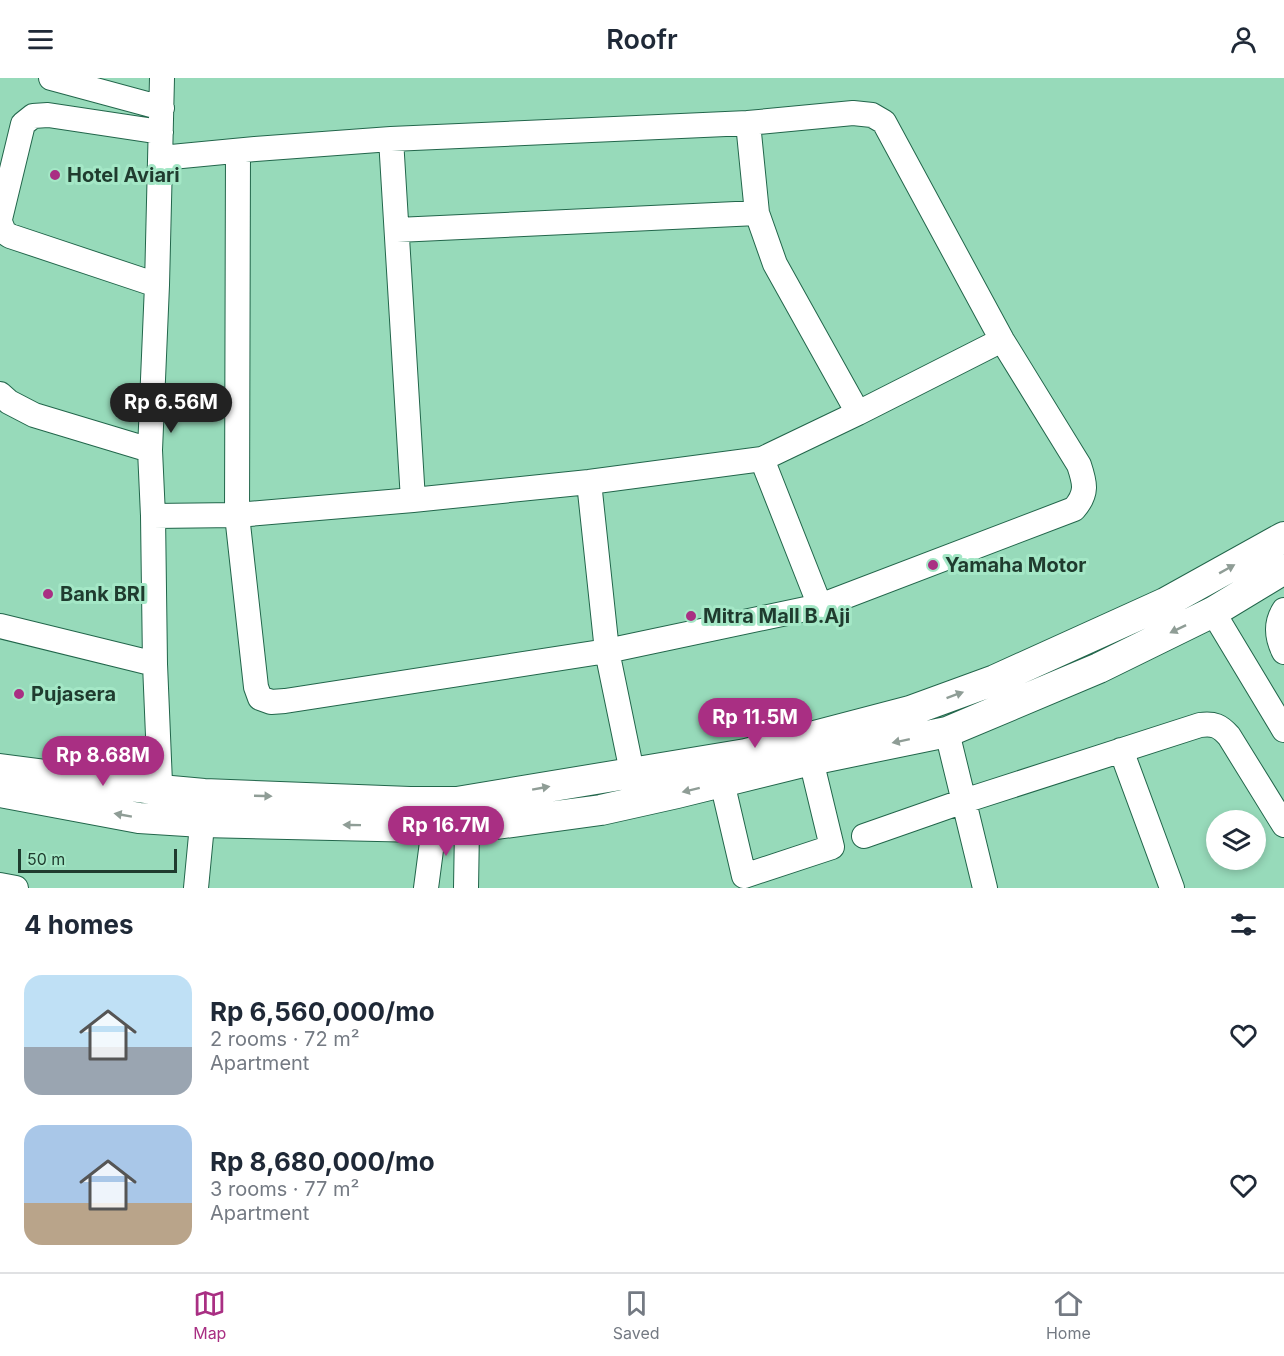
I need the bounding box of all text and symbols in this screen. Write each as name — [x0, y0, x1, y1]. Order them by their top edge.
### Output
icon: menu — [24, 23, 57, 56]
text: Roofr — [606, 23, 678, 56]
icon: person — [1227, 23, 1260, 56]
place label: Hotel Aviari — [67, 163, 180, 187]
marker: Hotel Aviari — [48, 168, 62, 182]
pin: Rp 6.56M — [109, 383, 233, 434]
text: Rp 6.56M — [124, 390, 218, 414]
place label: Yamaha Motor — [945, 553, 1086, 577]
marker: Yamaha Motor — [926, 558, 940, 572]
one-way arrow — [1219, 563, 1235, 574]
place label: Bank BRI — [60, 582, 146, 606]
marker: Bank BRI — [41, 587, 55, 601]
place label: Mitra Mall B.Aji — [703, 604, 850, 628]
marker: Mitra Mall B.Aji — [684, 609, 698, 623]
one-way arrow — [1170, 624, 1187, 633]
place label: Pujasera — [31, 682, 116, 706]
marker: Pujasera — [12, 687, 26, 701]
one-way arrow — [946, 689, 964, 699]
pin: Rp 11.5M — [693, 698, 817, 749]
text: Rp 11.5M — [712, 705, 798, 729]
pin: Rp 8.68M — [41, 736, 165, 787]
one-way arrow — [892, 737, 911, 746]
text: Rp 8.68M — [56, 743, 150, 767]
one-way arrow — [531, 783, 550, 792]
one-way arrow — [682, 786, 700, 795]
one-way arrow — [253, 791, 272, 801]
pin: Rp 16.7M — [384, 806, 508, 857]
one-way arrow — [113, 810, 132, 819]
map controls — [1206, 810, 1266, 870]
button: layers — [1206, 810, 1266, 870]
text: Rp 16.7M — [402, 813, 490, 837]
one-way arrow — [343, 820, 362, 830]
scale bar — [18, 846, 177, 874]
text: 50 m — [27, 849, 65, 869]
icon: filters — [1227, 908, 1260, 941]
text: 4 homes — [24, 909, 134, 940]
text: Rp 6,560,000/mo — [210, 996, 435, 1027]
icon: home — [72, 999, 144, 1071]
icon: heart — [1227, 1019, 1260, 1052]
text: 2 rooms · 72 m² — [210, 1027, 360, 1051]
text: Apartment — [210, 1051, 309, 1075]
text: Rp 8,680,000/mo — [210, 1146, 435, 1177]
icon: home — [72, 1149, 144, 1221]
icon: heart — [1227, 1169, 1260, 1202]
text: 3 rooms · 77 m² — [210, 1177, 359, 1201]
text: Apartment — [210, 1201, 309, 1225]
tab: Map — [193, 1287, 226, 1343]
tab: Saved — [613, 1287, 660, 1343]
tab: Home — [1046, 1287, 1091, 1343]

